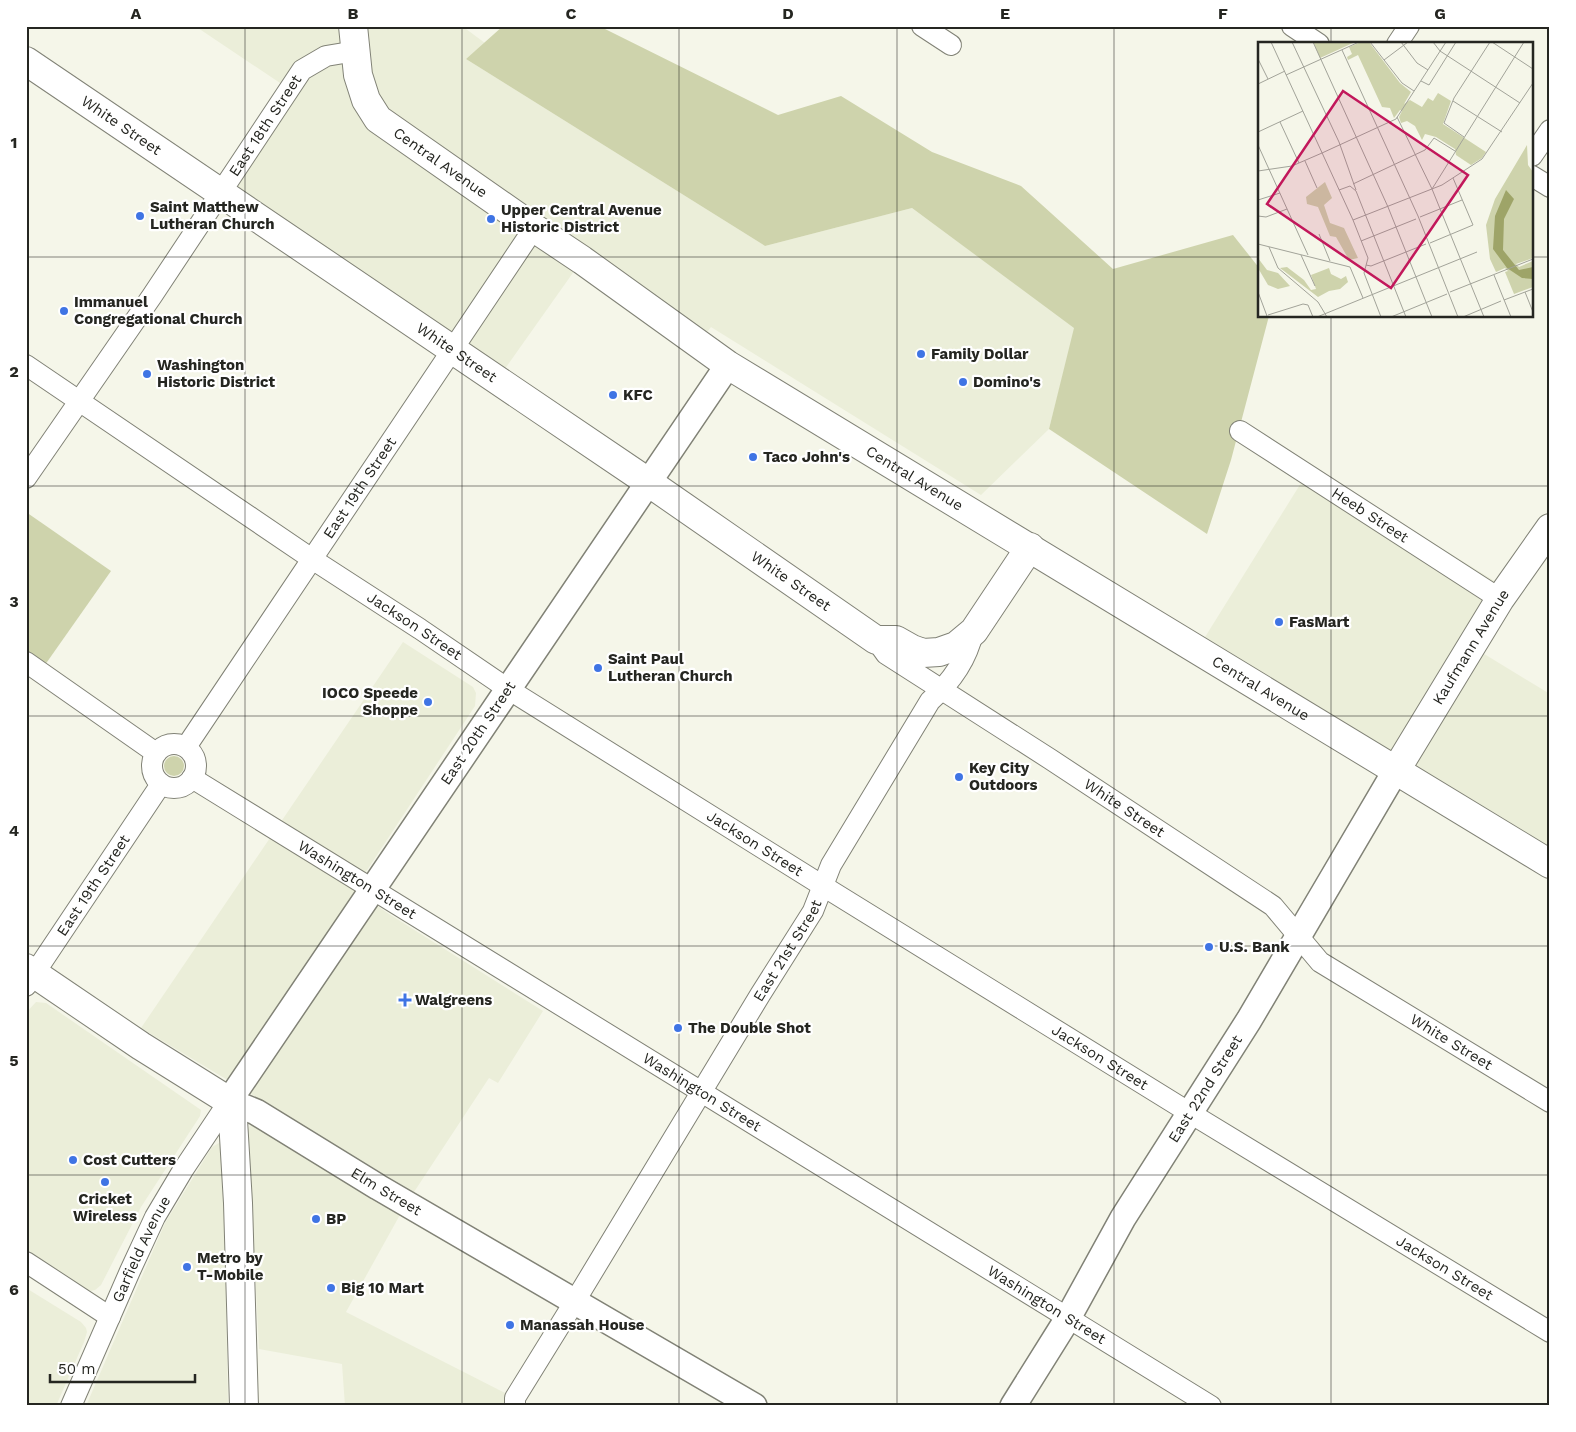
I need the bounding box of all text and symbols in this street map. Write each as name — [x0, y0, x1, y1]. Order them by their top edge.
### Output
text: A — [131, 4, 142, 23]
text: B — [348, 4, 359, 23]
text: C — [566, 4, 577, 23]
text: D — [782, 4, 794, 23]
text: E — [1000, 4, 1010, 23]
text: F — [1218, 4, 1228, 23]
text: G — [1434, 4, 1446, 23]
inset map — [1258, 42, 1534, 318]
street label: East 18th Street — [225, 71, 306, 180]
street label: White Street — [78, 92, 165, 159]
street label: Central Avenue — [390, 124, 491, 202]
text: 1 — [11, 133, 17, 152]
place label: Saint Matthew Lutheran Church — [150, 198, 275, 233]
place label: Upper Central Avenue Historic District — [501, 201, 662, 236]
marker: Saint Matthew Lutheran Church — [134, 210, 146, 222]
marker: Upper Central Avenue Historic District — [485, 213, 497, 225]
place label: Immanuel Congregational Church — [74, 293, 243, 328]
marker: Immanuel Congregational Church — [58, 305, 70, 317]
street label: White Street — [413, 319, 501, 386]
place label: Family Dollar — [931, 345, 1029, 363]
marker: Family Dollar — [915, 348, 927, 360]
place label: Washington Historic District — [157, 356, 276, 391]
text: 2 — [9, 362, 19, 381]
marker: Washington Historic District — [141, 368, 153, 380]
place label: Domino's — [973, 373, 1041, 391]
marker: Domino's — [957, 376, 969, 388]
place label: KFC — [623, 386, 653, 404]
marker: KFC — [607, 389, 619, 401]
street label: East 19th Street — [319, 433, 401, 542]
street label: Central Avenue — [863, 442, 966, 515]
place label: Taco John's — [763, 448, 850, 466]
marker: Taco John's — [747, 451, 759, 463]
street label: Heeb Street — [1328, 484, 1413, 547]
street label: White Street — [748, 547, 835, 615]
street label: Kaufmann Avenue — [1429, 586, 1513, 708]
street label: Jackson Street — [364, 588, 466, 664]
text: 3 — [9, 592, 19, 611]
place label: FasMart — [1289, 613, 1350, 631]
marker: FasMart — [1273, 616, 1285, 628]
place label: Saint Paul Lutheran Church — [608, 650, 733, 685]
street label: Central Avenue — [1209, 652, 1313, 725]
marker: Saint Paul Lutheran Church — [592, 662, 604, 674]
street label: East 20th Street — [437, 677, 520, 788]
place label: IOCO Speede Shoppe — [322, 684, 418, 719]
marker: IOCO Speede Shoppe — [422, 696, 434, 708]
place label: Key City Outdoors — [969, 759, 1038, 794]
marker: Key City Outdoors — [953, 771, 965, 783]
street label: White Street — [1081, 775, 1169, 842]
street label: Jackson Street — [703, 807, 807, 881]
text: 4 — [9, 821, 19, 840]
street label: East 19th Street — [53, 831, 134, 940]
street label: Washington Street — [295, 837, 420, 923]
street label: East 21st Street — [749, 897, 826, 1005]
place label: U.S. Bank — [1219, 938, 1290, 956]
marker: U.S. Bank — [1203, 941, 1215, 953]
place label: Walgreens — [415, 991, 492, 1009]
marker: Walgreens — [399, 994, 411, 1006]
street label: White Street — [1407, 1010, 1496, 1074]
place label: The Double Shot — [688, 1019, 811, 1037]
street label: Jackson Street — [1048, 1021, 1152, 1094]
marker: The Double Shot — [672, 1022, 684, 1034]
street label: East 22nd Street — [1164, 1031, 1246, 1146]
street label: Washington Street — [639, 1049, 765, 1136]
text: 5 — [9, 1051, 19, 1070]
place label: Cost Cutters — [83, 1151, 176, 1169]
marker: Cost Cutters — [67, 1154, 79, 1166]
street label: Elm Street — [348, 1164, 425, 1220]
marker: Cricket Wireless — [99, 1176, 111, 1188]
place label: Cricket Wireless — [73, 1190, 137, 1225]
street label: Garfield Avenue — [108, 1193, 174, 1305]
place label: BP — [326, 1210, 346, 1228]
marker: BP — [310, 1213, 322, 1225]
street label: Jackson Street — [1393, 1232, 1497, 1305]
place label: Metro by T-Mobile — [197, 1249, 264, 1284]
marker: Metro by T-Mobile — [181, 1261, 193, 1273]
street label: Washington Street — [984, 1261, 1110, 1348]
place label: Big 10 Mart — [341, 1279, 424, 1297]
text: 6 — [9, 1280, 19, 1299]
marker: Big 10 Mart — [325, 1282, 337, 1294]
place label: Manassah House — [520, 1316, 645, 1334]
marker: Manassah House — [504, 1319, 516, 1331]
scale bar — [50, 1352, 195, 1384]
text: 50 m — [58, 1360, 95, 1378]

